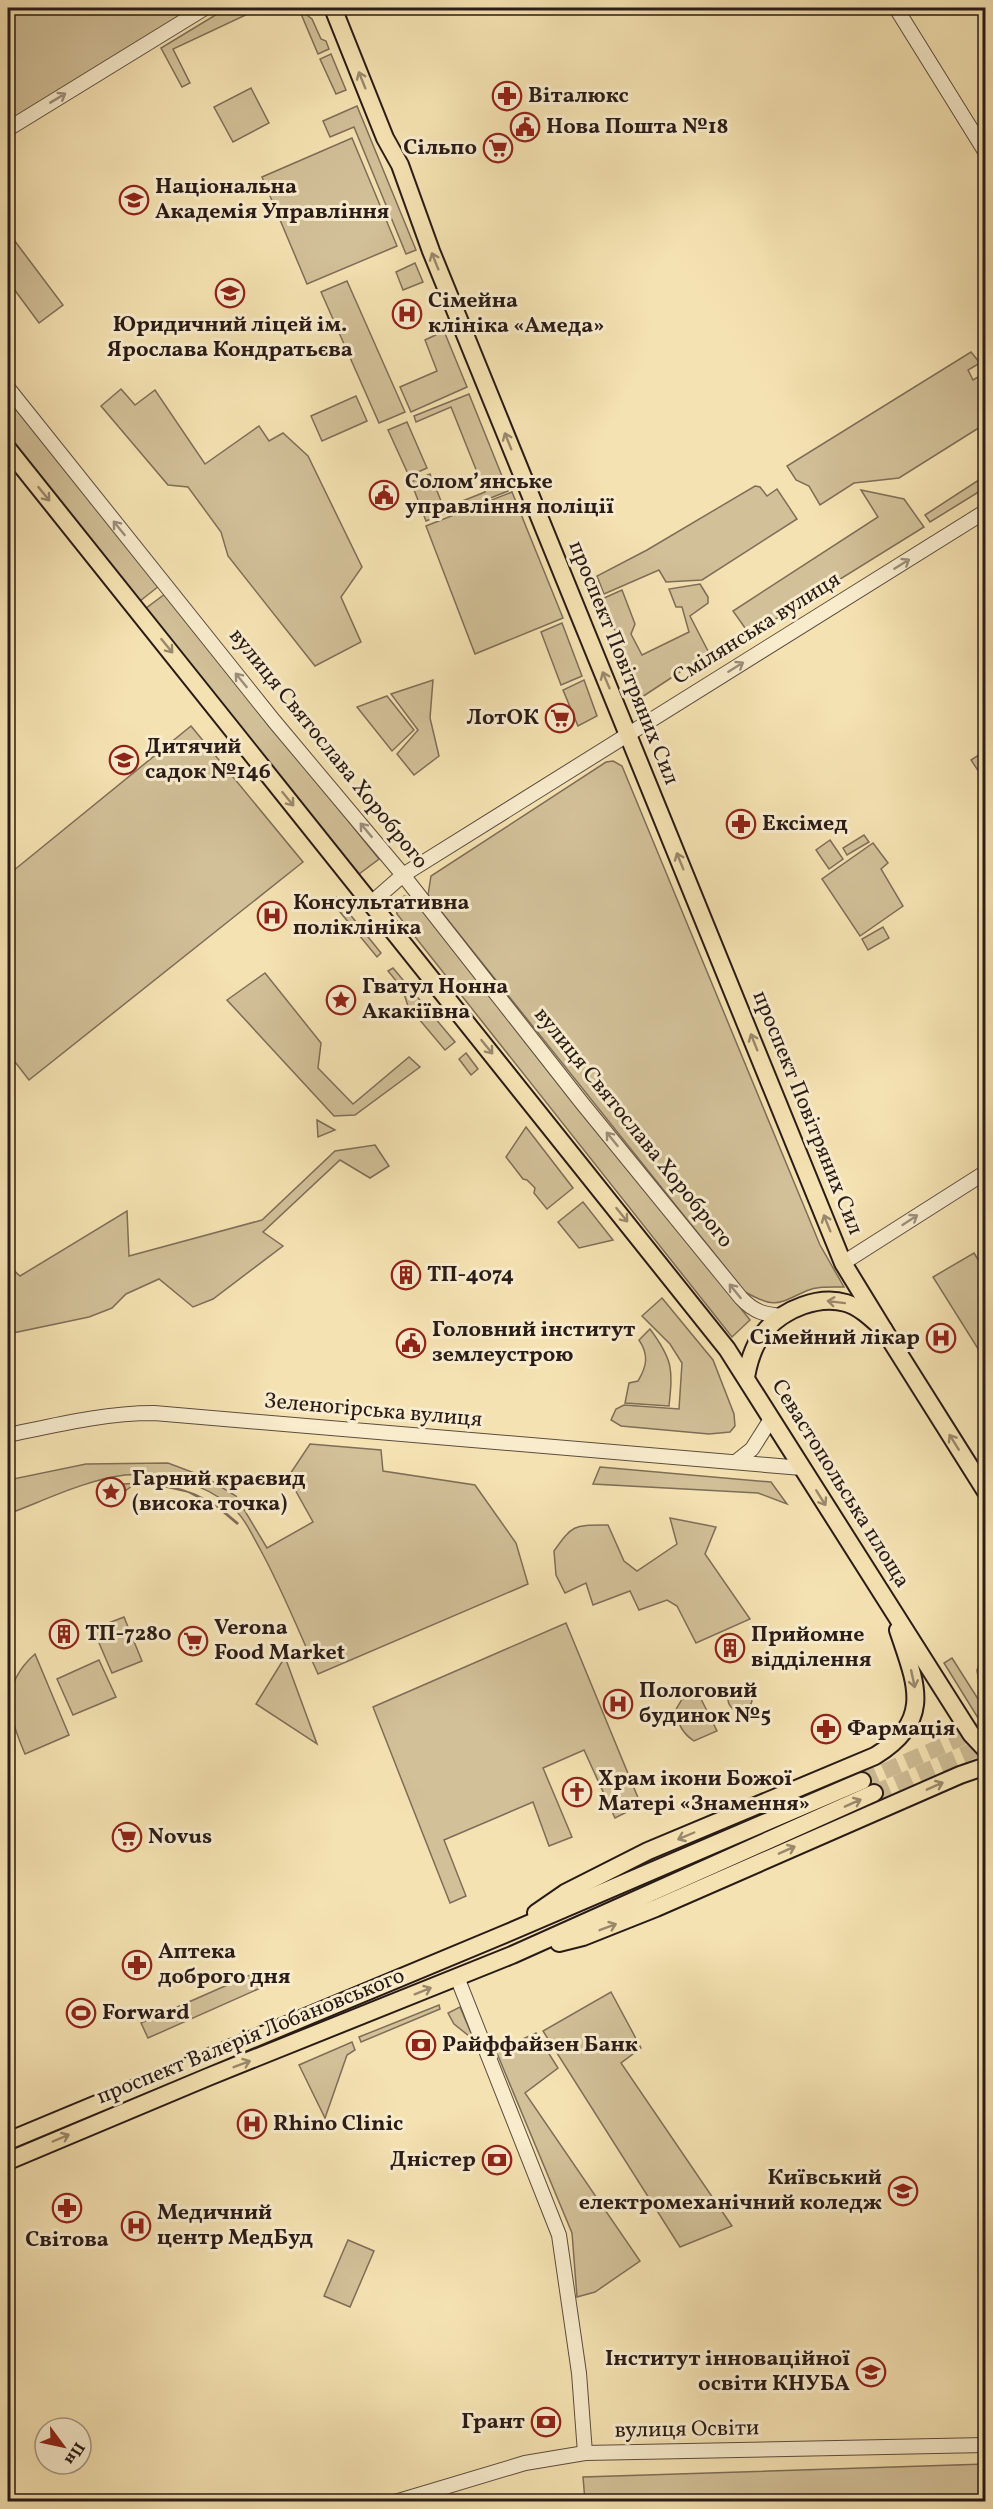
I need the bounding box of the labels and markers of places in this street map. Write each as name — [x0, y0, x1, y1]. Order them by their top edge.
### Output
pharmacy icon: Віталюкс — [491, 80, 523, 112]
place label: Віталюкс — [528, 81, 629, 112]
public building icon: Нова Пошта №18 — [509, 111, 541, 143]
place label: Нова Пошта №18 — [546, 112, 729, 143]
supermarket icon: Сільпо — [482, 132, 514, 164]
place label: Сільпо — [403, 133, 477, 164]
place label: Національна Академія Управління — [155, 172, 389, 228]
school or university icon: Національна Академія Управління — [118, 184, 150, 216]
school or university icon: Юридичний ліцей ім. Ярослава Кондратьєва — [214, 277, 246, 309]
place label: Сімейна клініка «Амеда» — [428, 286, 605, 342]
hospital icon: Сімейна клініка «Амеда» — [391, 298, 423, 330]
place label: Юридичний ліцей ім. Ярослава Кондратьєва — [107, 310, 353, 366]
place label: Соломʼянське управління поліції — [405, 467, 614, 523]
public building icon: Соломʼянське управління поліції — [368, 479, 400, 511]
supermarket icon: ЛотОК — [544, 702, 576, 734]
place label: ЛотОК — [467, 703, 539, 734]
place label: Дитячий садок №146 — [145, 732, 271, 788]
school or university icon: Дитячий садок №146 — [108, 744, 140, 776]
pharmacy icon: Ексімед — [725, 808, 757, 840]
place label: Ексімед — [762, 809, 848, 840]
place label: Консультативна поліклініка — [293, 888, 470, 944]
hospital icon: Консультативна поліклініка — [256, 900, 288, 932]
place label: Гватул Нонна Акакіївна — [362, 972, 508, 1028]
place icon: Гватул Нонна Акакіївна — [325, 984, 357, 1016]
building icon: ТП-4074 — [390, 1259, 422, 1291]
place label: ТП-4074 — [427, 1260, 514, 1291]
place label: Головний інститут землеустрою — [432, 1315, 636, 1371]
hospital icon: Сімейний лікар — [925, 1322, 957, 1354]
place label: Сімейний лікар — [750, 1323, 920, 1354]
public building icon: Головний інститут землеустрою — [395, 1327, 427, 1359]
place label: Гарний краєвид (висока точка) — [132, 1464, 306, 1520]
place icon: Гарний краєвид (висока точка) — [95, 1476, 127, 1508]
place label: Verona Food Market — [214, 1613, 345, 1669]
building icon: ТП-7280 — [48, 1618, 80, 1650]
place label: ТП-7280 — [85, 1619, 172, 1650]
place label: Прийомне відділення — [751, 1620, 871, 1676]
supermarket icon: Verona Food Market — [177, 1625, 209, 1657]
building icon: Прийомне відділення — [714, 1632, 746, 1664]
place label: Пологовий будинок №5 — [639, 1676, 771, 1732]
hospital icon: Пологовий будинок №5 — [602, 1688, 634, 1720]
pharmacy icon: Фармація — [810, 1713, 842, 1745]
place label: Фармація — [847, 1714, 955, 1745]
place label: Храм ікони Божої Матері «Знамення» — [598, 1764, 810, 1820]
church icon: Храм ікони Божої Матері «Знамення» — [561, 1776, 593, 1808]
supermarket icon: Novus — [111, 1821, 143, 1853]
place label: Novus — [148, 1822, 212, 1853]
place label: Аптека доброго дня — [158, 1937, 290, 1993]
pharmacy icon: Аптека доброго дня — [121, 1949, 153, 1981]
sports icon: Forward — [65, 1997, 97, 2029]
place label: Forward — [102, 1998, 190, 2029]
bank icon: Райффайзен Банк — [405, 2029, 437, 2061]
place label: Райффайзен Банк — [442, 2030, 638, 2061]
hospital icon: Rhino Clinic — [236, 2108, 268, 2140]
place label: Rhino Clinic — [273, 2109, 403, 2140]
bank icon: Дністер — [481, 2144, 513, 2176]
place label: Дністер — [390, 2145, 476, 2176]
place label: Київський електромеханічний коледж — [579, 2163, 882, 2219]
school or university icon: Київський електромеханічний коледж — [887, 2175, 919, 2207]
pharmacy icon: Світова — [51, 2192, 83, 2224]
place label: Медичний центр МедБуд — [157, 2198, 314, 2254]
hospital icon: Медичний центр МедБуд — [120, 2210, 152, 2242]
place label: Світова — [25, 2225, 109, 2256]
place label: Інститут інноваційної освіти КНУБА — [605, 2344, 850, 2400]
school or university icon: Інститут інноваційної освіти КНУБА — [855, 2356, 887, 2388]
bank icon: Грант — [530, 2406, 562, 2438]
place label: Грант — [461, 2407, 525, 2438]

